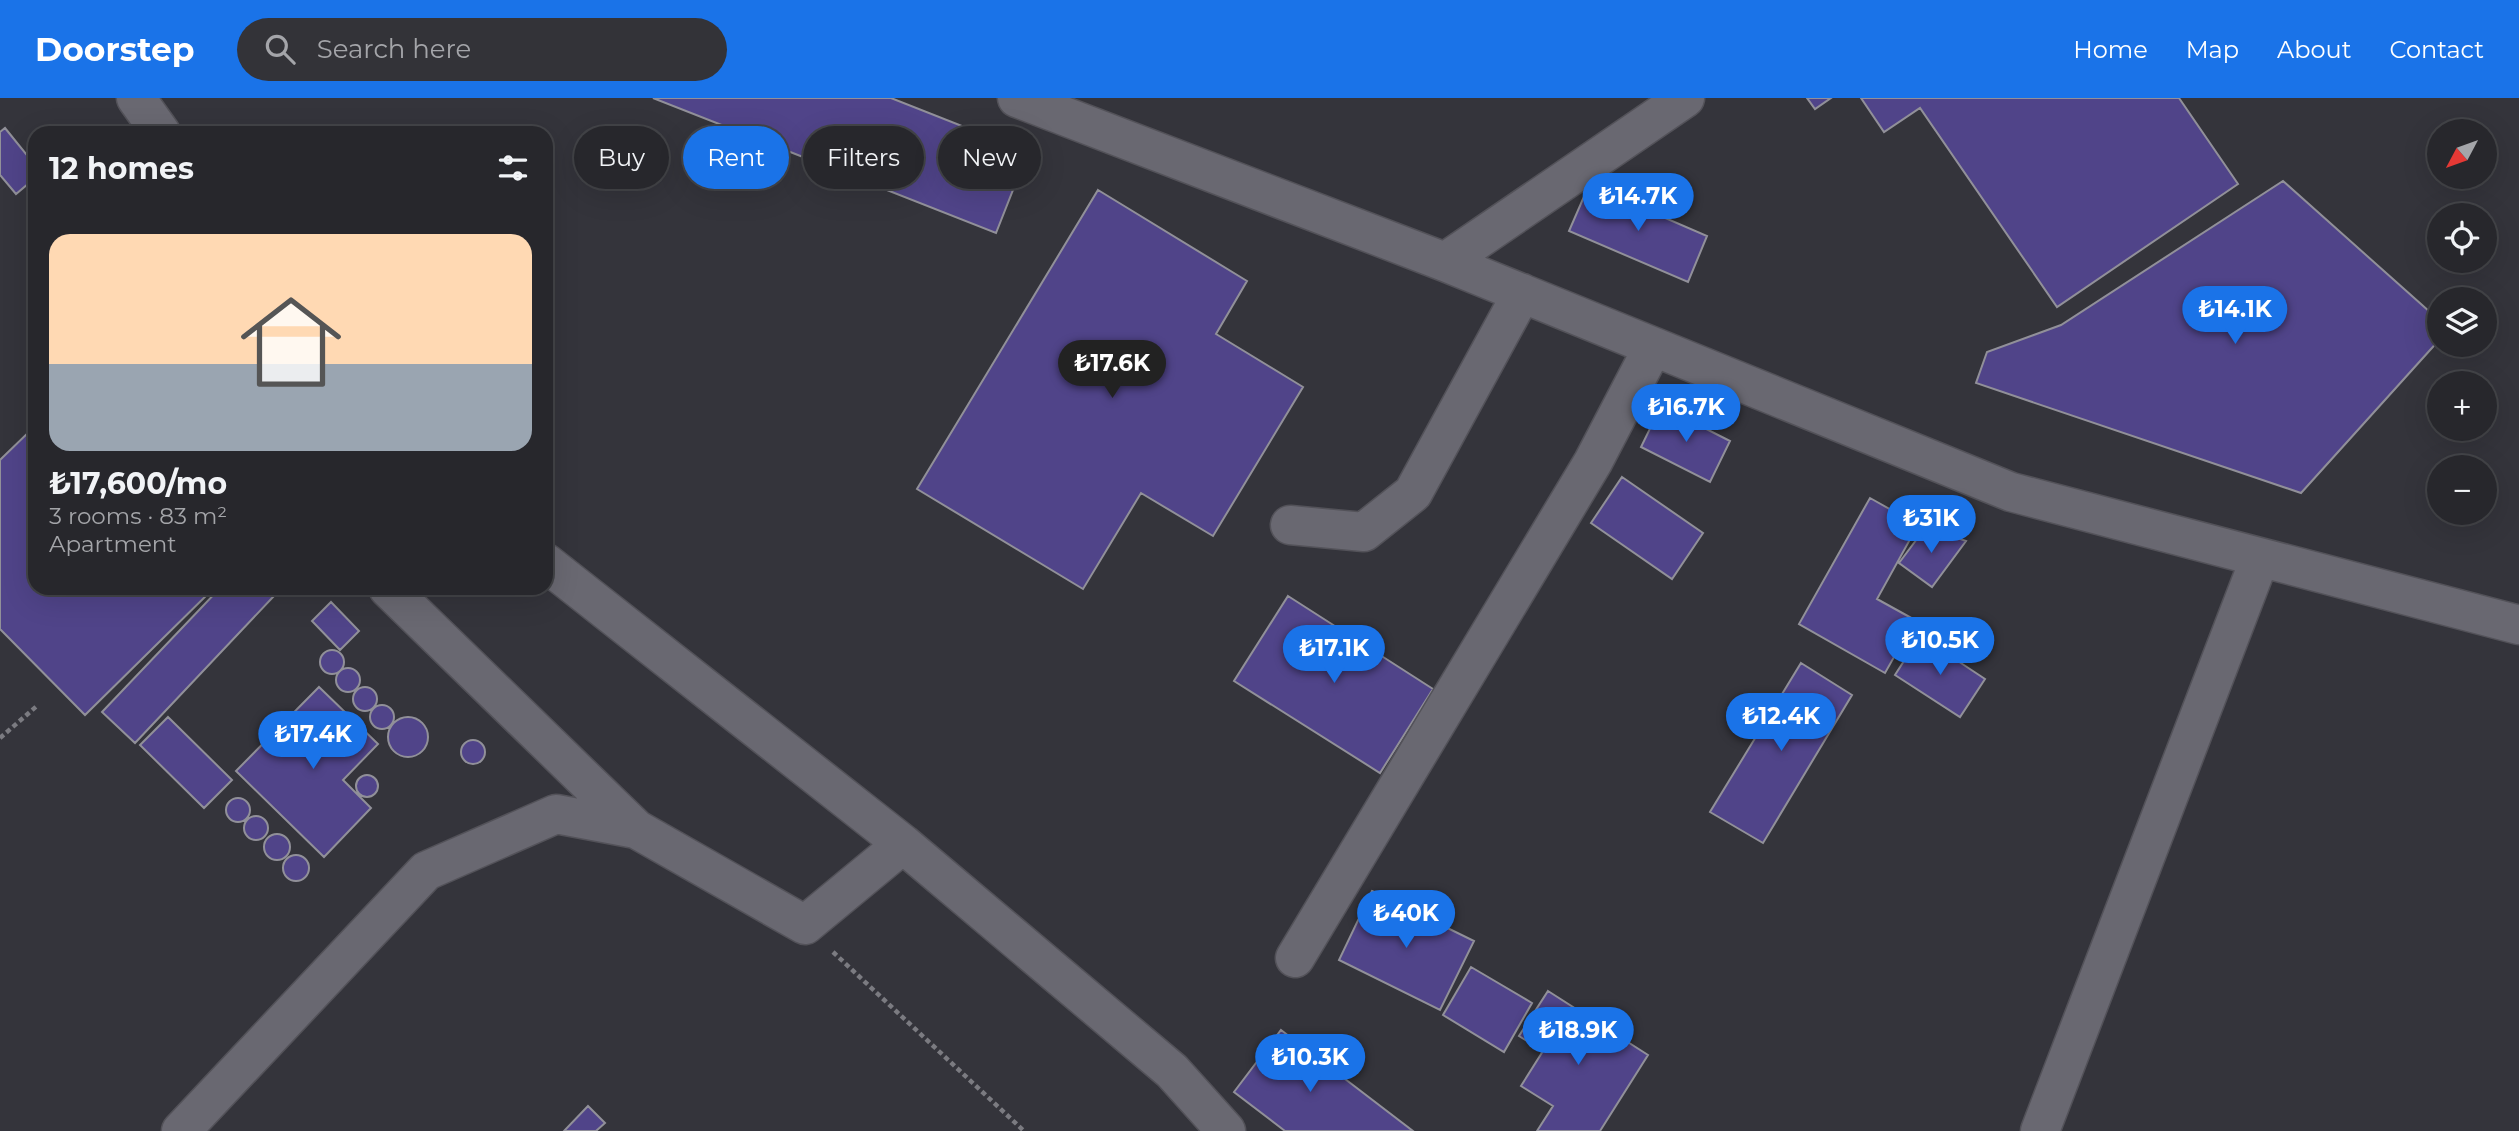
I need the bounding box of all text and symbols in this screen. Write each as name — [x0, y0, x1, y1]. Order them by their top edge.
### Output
search box — [237, 18, 727, 81]
text: Doorstep — [35, 29, 195, 69]
icon: search — [261, 30, 299, 68]
text: Search here — [317, 33, 471, 65]
text: Home — [2073, 35, 2148, 64]
text: Map — [2186, 35, 2239, 64]
text: About — [2277, 35, 2351, 64]
text: Contact — [2389, 35, 2484, 64]
north arrow — [2427, 119, 2497, 189]
map controls — [2427, 119, 2497, 525]
chip: Buy — [574, 126, 669, 189]
chip: Rent — [683, 126, 789, 189]
chip: Filters — [803, 126, 924, 189]
chip: New — [938, 126, 1041, 189]
icon: filters — [494, 149, 532, 187]
text: 12 homes — [49, 150, 194, 187]
pin: ₺14.7K — [1581, 174, 1695, 233]
text: ₺14.7K — [1599, 182, 1677, 210]
button: locate — [2427, 203, 2497, 273]
icon: home — [228, 279, 354, 405]
pin: ₺14.1K — [2178, 286, 2292, 346]
button: layers — [2427, 287, 2497, 357]
text: ₺14.1K — [2198, 295, 2272, 323]
pin: ₺17.6K — [1055, 341, 1169, 400]
text: ₺17.6K — [1074, 349, 1150, 377]
button: + — [2427, 371, 2497, 441]
pin: ₺16.7K — [1629, 384, 1743, 444]
text: ₺16.7K — [1647, 393, 1725, 421]
button: − — [2427, 455, 2497, 525]
text: ₺17,600/mo — [49, 465, 227, 502]
pin: ₺31K — [1890, 496, 1972, 555]
text: 3 rooms · 83 m² — [49, 502, 227, 530]
text: ₺31K — [1903, 504, 1959, 532]
text: Apartment — [49, 530, 177, 558]
pin: ₺10.5K — [1883, 618, 1997, 677]
pin: ₺17.1K — [1277, 626, 1391, 685]
text: ₺10.5K — [1901, 626, 1979, 654]
text: ₺17.1K — [1299, 634, 1369, 662]
pin: ₺12.4K — [1724, 694, 1838, 753]
text: ₺12.4K — [1742, 702, 1820, 730]
pin: ₺17.4K — [256, 712, 370, 771]
text: ₺17.4K — [274, 720, 352, 748]
pin: ₺40K — [1365, 890, 1447, 950]
text: ₺40K — [1373, 899, 1439, 927]
pin: ₺18.9K — [1521, 1007, 1635, 1067]
text: ₺18.9K — [1539, 1016, 1617, 1044]
pin: ₺10.3K — [1253, 1034, 1367, 1094]
text: ₺10.3K — [1271, 1043, 1349, 1071]

